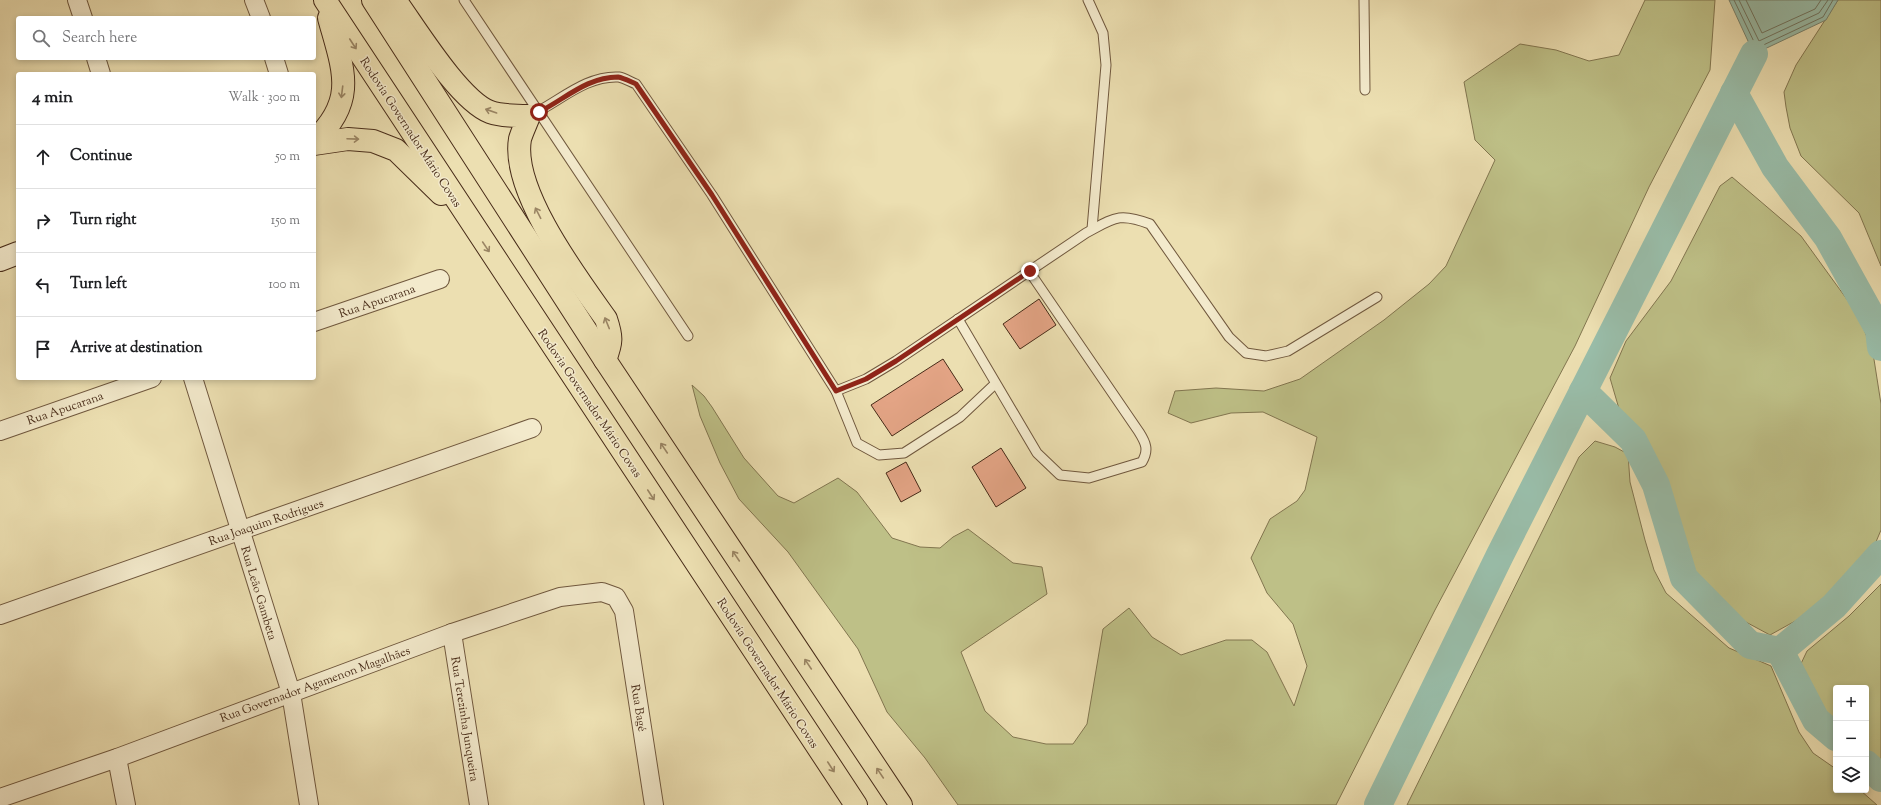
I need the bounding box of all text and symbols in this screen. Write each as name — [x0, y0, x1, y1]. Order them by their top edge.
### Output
search box — [16, 16, 316, 60]
icon: search — [30, 27, 52, 49]
text: Search here — [62, 28, 137, 49]
one-way arrow — [349, 39, 358, 50]
street label: Rodovia Governador Mário Covas — [355, 54, 466, 211]
one-way arrow — [339, 85, 346, 98]
text: 4 min — [32, 86, 73, 110]
text: Walk · 300 m — [228, 89, 300, 107]
route start — [530, 103, 548, 121]
one-way arrow — [485, 107, 497, 115]
one-way arrow — [346, 136, 359, 143]
icon: ahead — [32, 146, 54, 168]
text: Continue — [70, 146, 132, 167]
text: 50 m — [275, 148, 300, 166]
one-way arrow — [534, 207, 541, 219]
icon: right — [32, 210, 54, 232]
text: Turn right — [70, 210, 136, 231]
text: 150 m — [271, 212, 300, 230]
one-way arrow — [482, 241, 490, 252]
route end — [1021, 262, 1039, 280]
icon: left — [32, 274, 54, 296]
text: Turn left — [70, 274, 127, 295]
text: 100 m — [268, 276, 300, 294]
street label: Rua Apucarana — [337, 280, 418, 323]
one-way arrow — [603, 317, 610, 329]
street label: Rodovia Governador Mário Covas — [533, 326, 646, 482]
icon: arrive — [32, 338, 54, 360]
text: Arrive at destination — [70, 338, 203, 359]
street label: Rua Apucarana — [25, 387, 106, 430]
one-way arrow — [659, 442, 667, 454]
one-way arrow — [647, 489, 655, 500]
street label: Rua Joaquim Rodrigues — [206, 495, 326, 551]
street label: Rua Leão Gambeta — [235, 544, 281, 643]
one-way arrow — [732, 551, 740, 562]
street label: Rodovia Governador Mário Covas — [712, 595, 823, 752]
street label: Rua Governador Agamenon Magalhães — [218, 642, 413, 728]
street label: Rua Terezinha Junqueira — [445, 655, 483, 783]
one-way arrow — [804, 659, 812, 670]
street label: Rua Bagé — [625, 683, 651, 733]
map controls — [1833, 685, 1869, 793]
button: + — [1833, 685, 1869, 721]
button: − — [1833, 721, 1869, 757]
button: layers — [1833, 757, 1869, 793]
one-way arrow — [827, 761, 835, 773]
one-way arrow — [876, 767, 884, 778]

